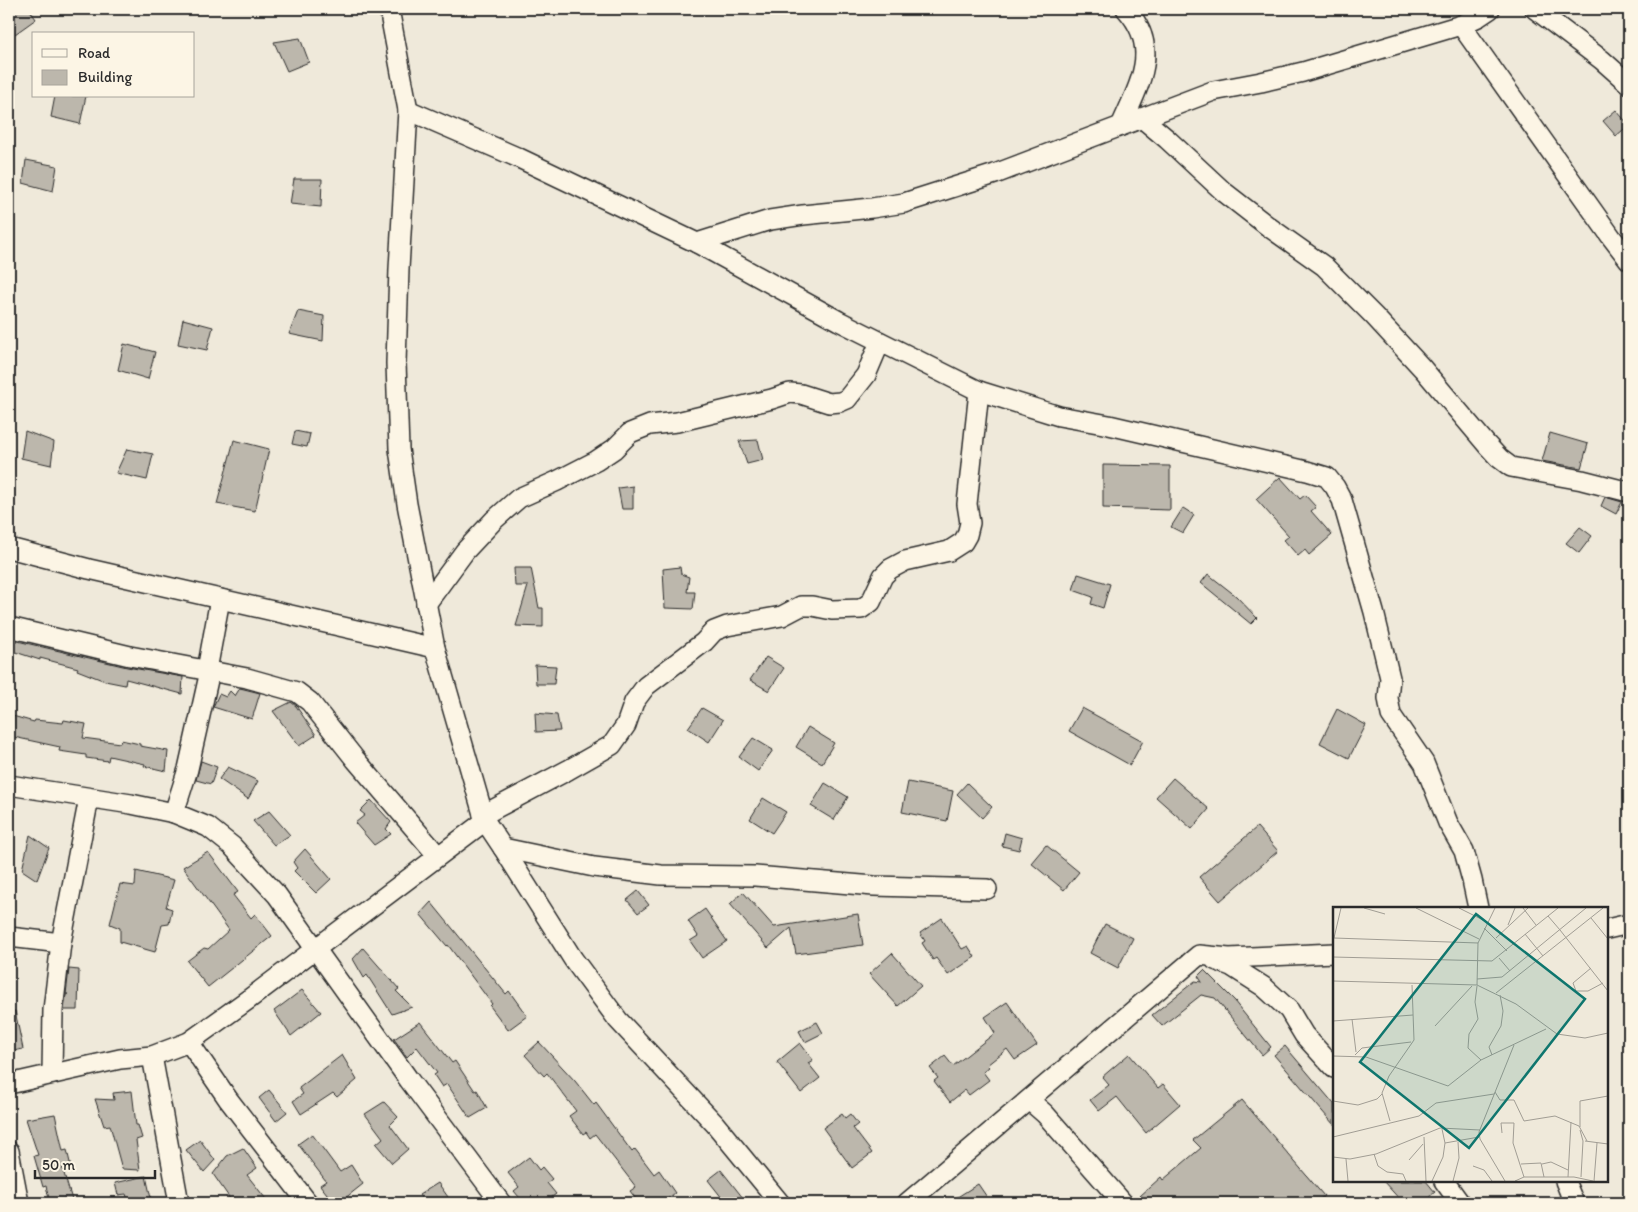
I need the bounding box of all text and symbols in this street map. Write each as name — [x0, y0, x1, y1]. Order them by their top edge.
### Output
legend — [32, 32, 195, 98]
text: Road — [78, 44, 111, 62]
text: Building — [78, 68, 132, 86]
inset map — [1333, 907, 1608, 1182]
scale bar — [35, 1147, 155, 1179]
text: 50 m — [42, 1156, 75, 1174]

